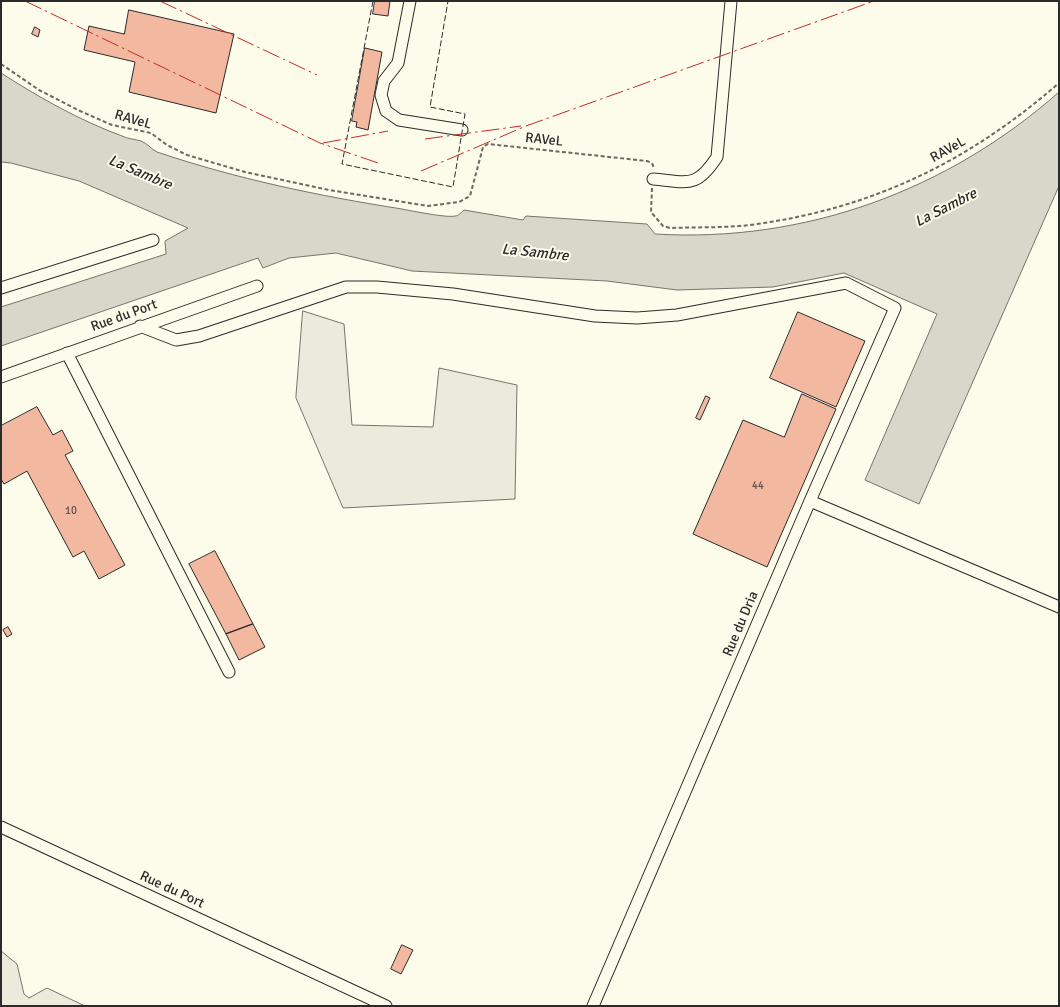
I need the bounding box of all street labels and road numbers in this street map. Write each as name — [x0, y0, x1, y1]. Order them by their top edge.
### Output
street label: RAVeL — [113, 107, 153, 133]
street label: RAVeL — [524, 130, 564, 150]
street label: RAVeL — [927, 133, 969, 167]
street label: Rue du Port — [89, 296, 159, 336]
street label: Rue du Dria — [720, 589, 762, 659]
street label: Rue du Port — [137, 868, 207, 912]

